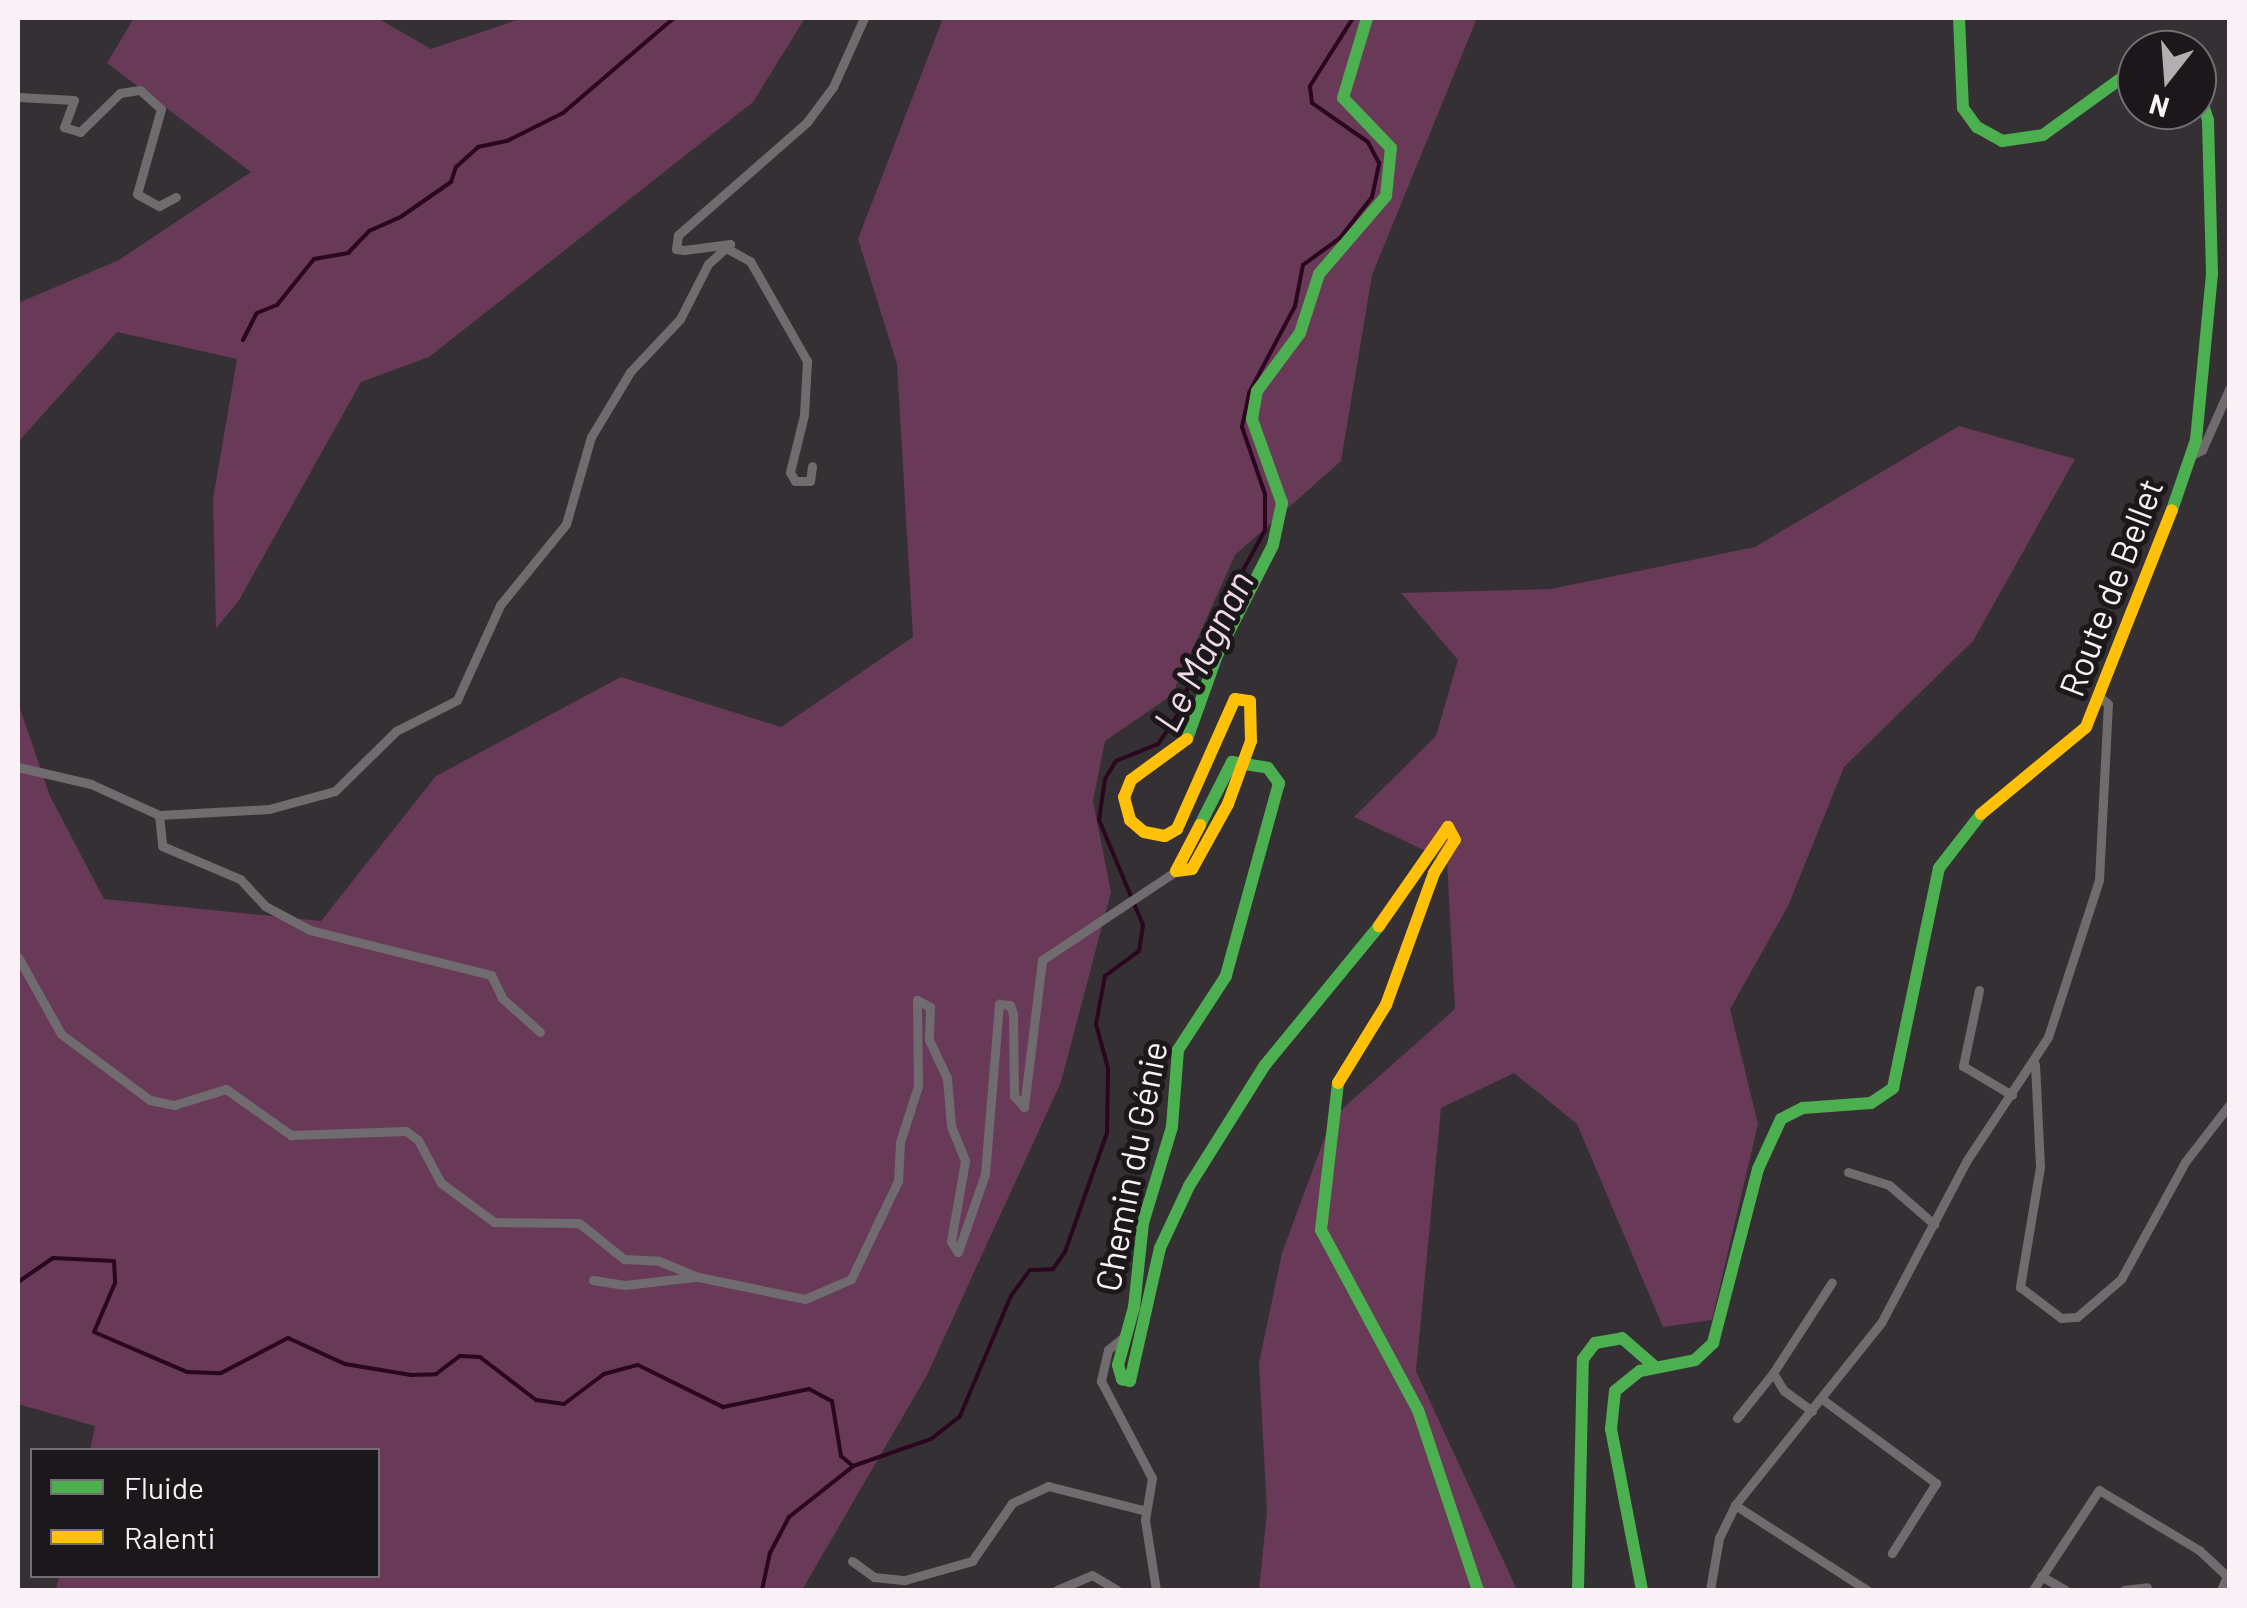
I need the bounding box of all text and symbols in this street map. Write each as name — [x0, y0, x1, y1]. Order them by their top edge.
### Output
north arrow — [2117, 30, 2217, 130]
text: N — [2145, 88, 2173, 126]
street label: Route de Bellet — [2049, 472, 2171, 702]
water label: Le Magnan — [1143, 563, 1263, 739]
street label: Chemin du Génie — [1085, 1038, 1175, 1294]
legend — [30, 1448, 380, 1578]
text: Fluide — [124, 1469, 204, 1505]
text: Ralenti — [124, 1519, 215, 1555]

